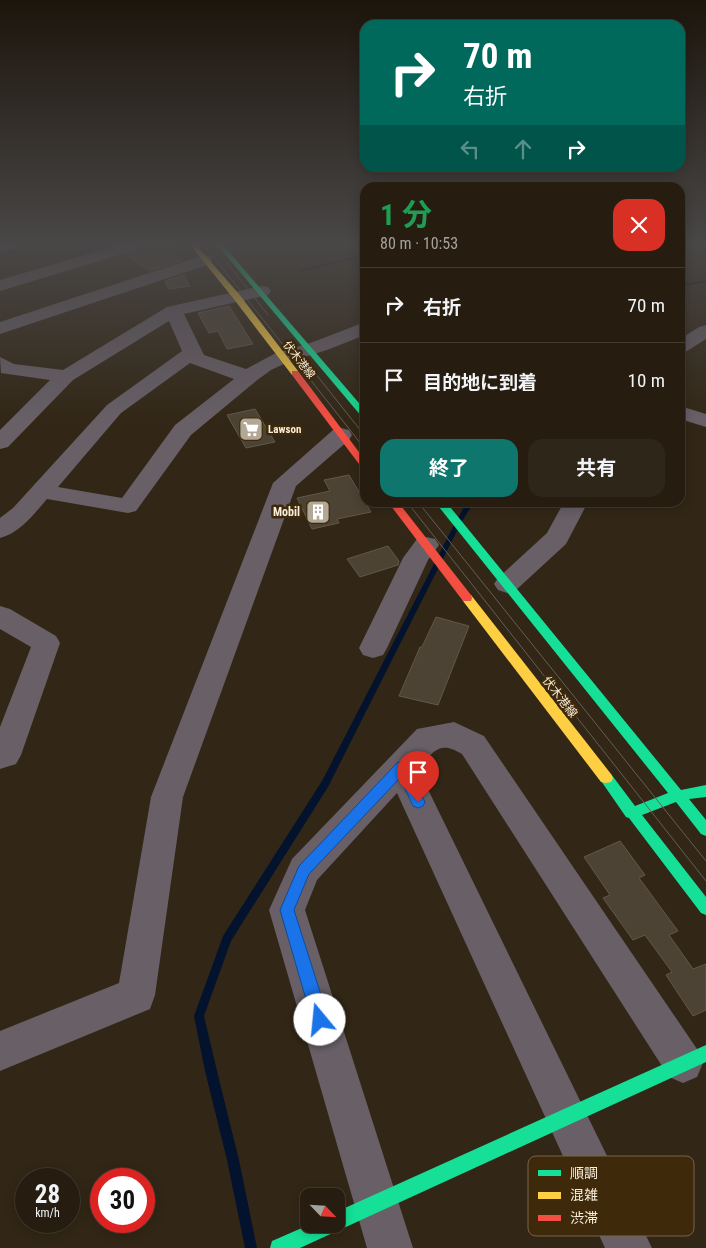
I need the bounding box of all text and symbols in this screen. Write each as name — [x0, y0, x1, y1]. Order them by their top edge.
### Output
text: 70 m — [463, 36, 532, 77]
icon: right — [380, 40, 445, 105]
text: 右折 — [463, 84, 507, 109]
icon: left — [456, 135, 484, 163]
icon: ahead — [509, 135, 537, 163]
icon: right — [562, 135, 590, 163]
text: 1 分 — [380, 197, 432, 232]
button: close — [613, 199, 665, 251]
text: 80 m · 10:53 — [380, 234, 458, 253]
icon: right — [380, 291, 408, 319]
text: 70 m — [628, 294, 665, 317]
text: 右折 — [423, 296, 461, 319]
street label: 伏木港線 — [280, 339, 318, 381]
icon: arrive — [380, 366, 408, 394]
text: 10 m — [628, 369, 665, 392]
text: 目的地に到着 — [423, 371, 537, 394]
supermarket icon: Lawson — [238, 416, 264, 442]
place label: Lawson — [268, 423, 301, 436]
button: 終了 — [380, 439, 518, 497]
button: 共有 — [528, 439, 665, 497]
building icon: Mobil — [305, 499, 331, 525]
place label: Mobil — [273, 505, 300, 519]
street label: 伏木港線 — [540, 674, 580, 720]
pin — [397, 751, 439, 802]
icon: arrive — [404, 758, 432, 786]
position arrow — [293, 993, 345, 1045]
legend — [528, 1156, 694, 1236]
text: 順調 — [570, 1165, 598, 1181]
speed limit sign: 30 — [90, 1168, 155, 1233]
text: 28 — [35, 1180, 60, 1209]
text: 混雑 — [570, 1187, 598, 1203]
north arrow — [300, 1188, 345, 1232]
map controls — [300, 1188, 345, 1233]
text: km/h — [35, 1206, 60, 1220]
text: 渋滞 — [570, 1210, 598, 1226]

